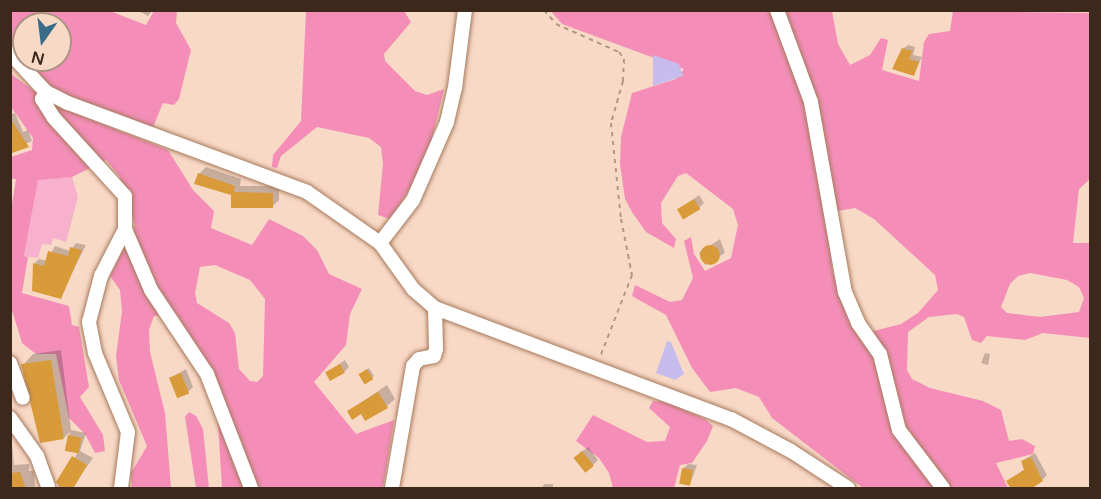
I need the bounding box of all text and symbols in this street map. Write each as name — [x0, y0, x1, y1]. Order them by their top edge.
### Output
north arrow — [12, 12, 72, 72]
text: N — [29, 46, 47, 69]

